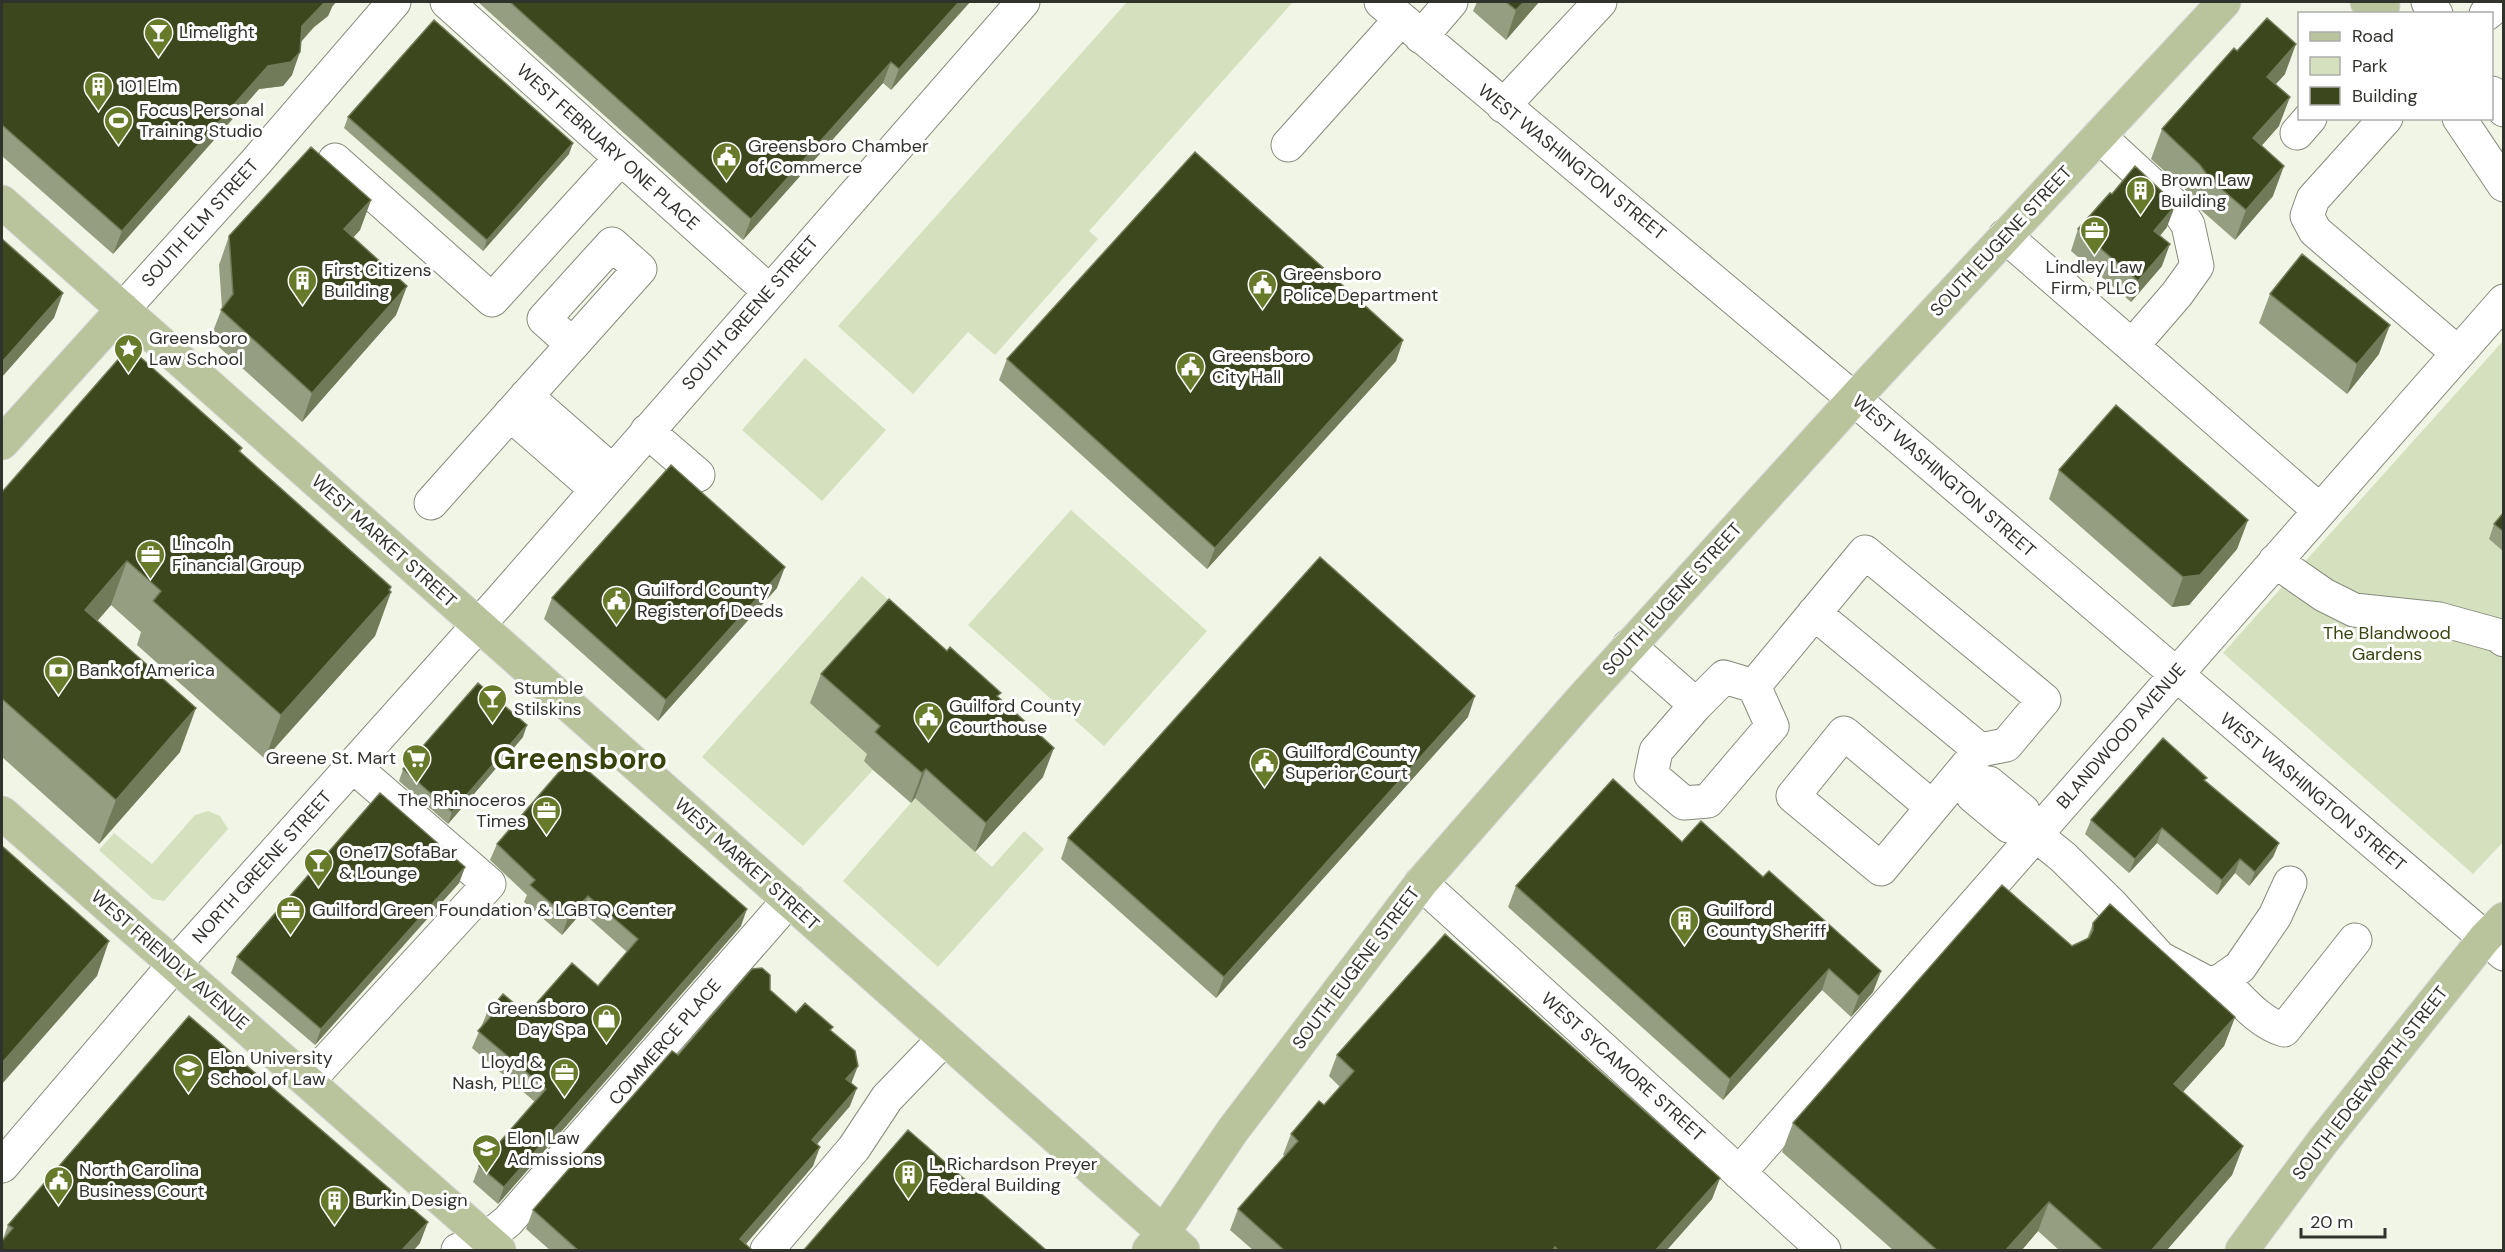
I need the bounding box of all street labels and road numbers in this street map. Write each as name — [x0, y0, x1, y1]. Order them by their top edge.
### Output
street label: WEST FEBRUARY ONE PLACE — [511, 58, 705, 236]
street label: WEST WASHINGTON STREET — [1473, 79, 1671, 245]
street label: SOUTH ELM STREET — [136, 154, 264, 292]
street label: SOUTH EUGENE STREET — [1925, 160, 2077, 322]
street label: SOUTH GREENE STREET — [676, 231, 824, 395]
street label: WEST WASHINGTON STREET — [1847, 390, 2041, 562]
street label: WEST MARKET STREET — [306, 469, 462, 613]
street label: SOUTH EUGENE STREET — [1597, 517, 1747, 681]
street label: BLANDWOOD AVENUE — [2051, 658, 2191, 814]
street label: WEST WASHINGTON STREET — [2215, 707, 2411, 877]
street label: NORTH GREENE STREET — [187, 786, 337, 948]
street label: WEST MARKET STREET — [669, 792, 825, 936]
street label: SOUTH EUGENE STREET — [1287, 882, 1425, 1054]
street label: WEST FRIENDLY AVENUE — [86, 885, 254, 1035]
street label: COMMERCE PLACE — [603, 974, 727, 1110]
street label: SOUTH EDGEWORTH STREET — [2287, 981, 2453, 1185]
street label: WEST SYCAMORE STREET — [1536, 987, 1710, 1147]

